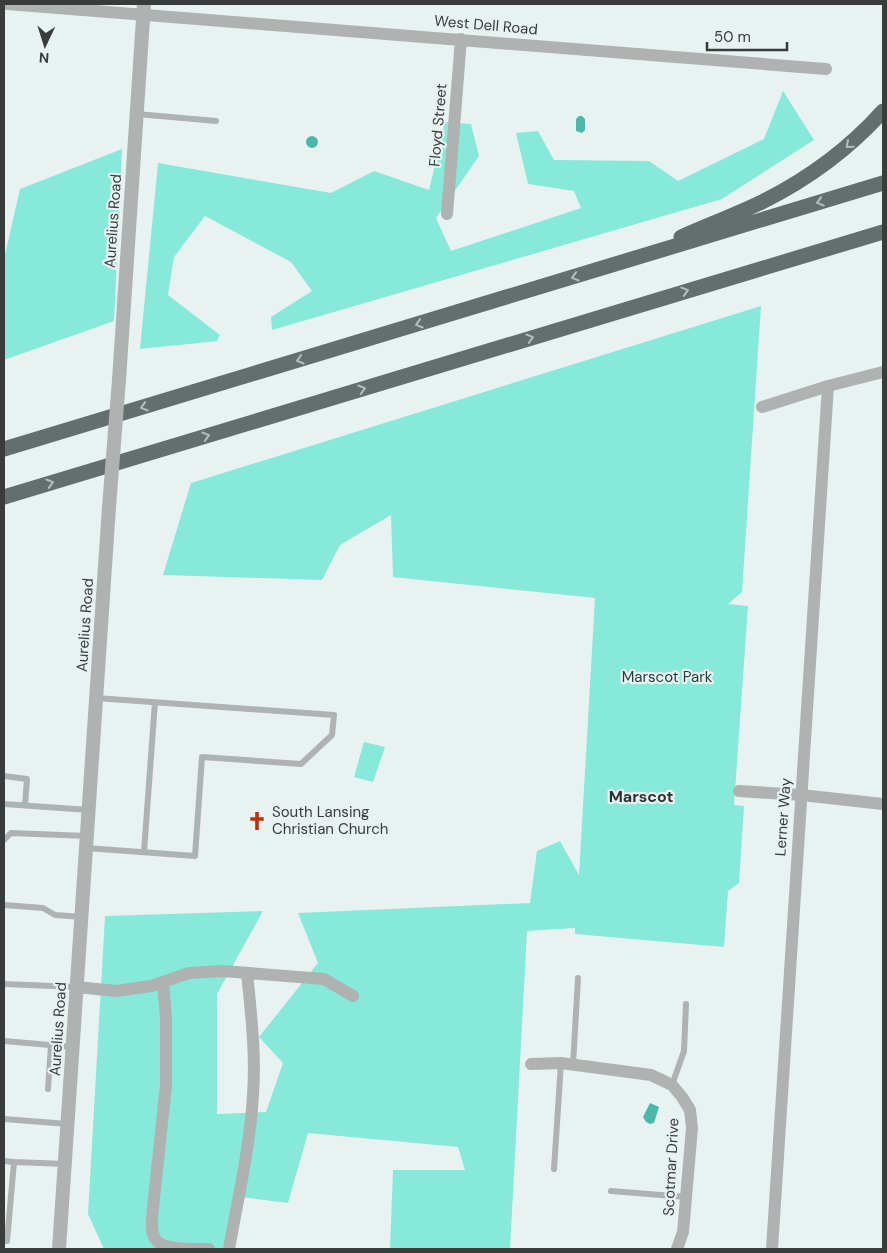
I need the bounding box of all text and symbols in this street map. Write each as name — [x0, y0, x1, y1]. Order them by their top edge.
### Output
street label: West Dell Road — [433, 11, 539, 39]
north arrow — [20, 20, 70, 70]
scale bar — [707, 20, 787, 52]
text: 50 m — [714, 27, 751, 47]
text: N — [38, 49, 50, 67]
street label: Floyd Street — [424, 83, 452, 167]
one-way arrow — [845, 139, 854, 148]
street label: Aurelius Road — [100, 173, 126, 269]
one-way arrow — [816, 197, 825, 207]
one-way arrow — [571, 272, 579, 282]
one-way arrow — [681, 287, 689, 297]
one-way arrow — [415, 319, 424, 329]
one-way arrow — [525, 334, 533, 344]
one-way arrow — [296, 355, 304, 365]
one-way arrow — [357, 385, 365, 395]
one-way arrow — [140, 401, 149, 411]
one-way arrow — [201, 432, 210, 442]
one-way arrow — [46, 479, 54, 489]
street label: Aurelius Road — [72, 577, 98, 673]
park label: Marscot Park — [622, 667, 713, 687]
street label: Lerner Way — [770, 777, 796, 857]
district label: Marscot — [609, 786, 673, 807]
place label: South Lansing Christian Church — [272, 802, 388, 839]
church icon: South Lansing Christian Church — [246, 810, 268, 832]
street label: Aurelius Road — [45, 981, 71, 1077]
street label: Scotmar Drive — [658, 1117, 684, 1217]

